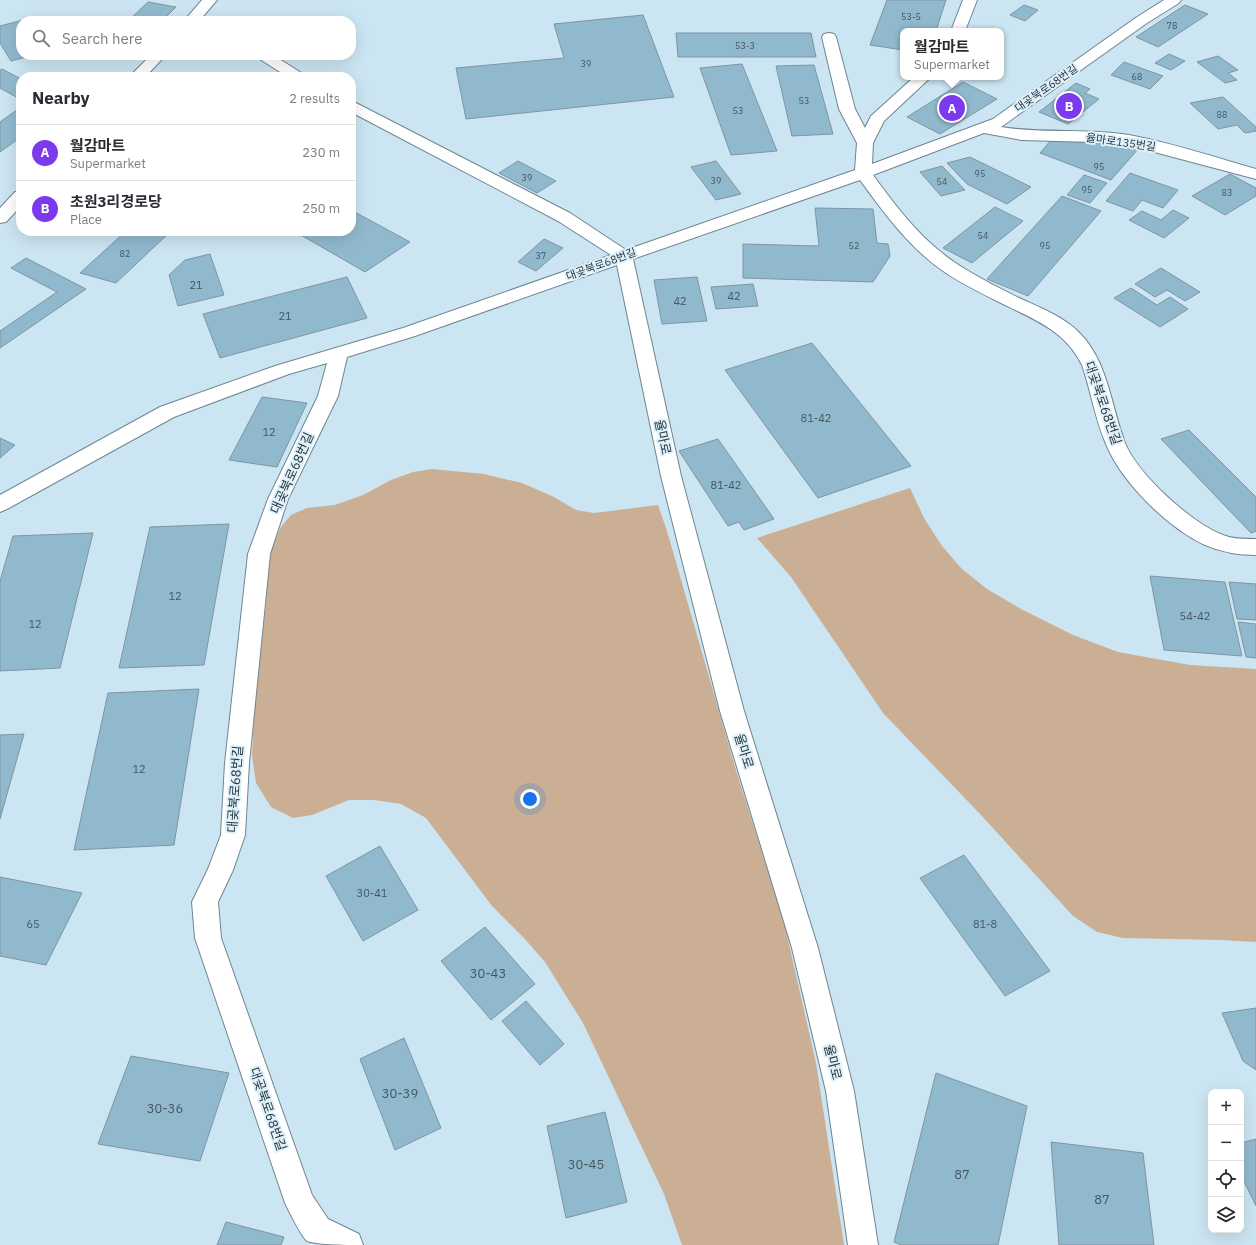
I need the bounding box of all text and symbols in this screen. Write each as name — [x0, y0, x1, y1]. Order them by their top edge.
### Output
house number: 53-5 — [901, 11, 921, 22]
search box — [16, 16, 356, 60]
house number: 78 — [1167, 20, 1177, 31]
icon: search — [30, 27, 52, 49]
popup — [900, 28, 1004, 80]
text: Search here — [62, 29, 142, 48]
text: 월감마트 — [914, 37, 969, 56]
house number: 53-3 — [735, 40, 755, 51]
text: Supermarket — [914, 56, 990, 73]
house number: 39 — [581, 58, 591, 69]
street label: 대곶북로68번길 — [1012, 61, 1080, 115]
house number: 68 — [1132, 71, 1142, 82]
text: Nearby — [32, 87, 90, 109]
text: 2 results — [289, 90, 340, 107]
pin: B — [1056, 91, 1082, 121]
pin: A — [939, 93, 965, 123]
house number: 53 — [799, 95, 809, 106]
house number: 53 — [733, 105, 743, 116]
house number: 88 — [1217, 109, 1227, 120]
street label: 율마로135번길 — [1085, 130, 1157, 154]
text: 월감마트 — [70, 136, 125, 155]
text: A — [41, 144, 49, 161]
text: 230 m — [302, 144, 340, 161]
text: Supermarket — [70, 155, 146, 172]
house number: 95 — [1094, 161, 1104, 172]
house number: 95 — [975, 168, 985, 179]
house number: 39 — [522, 172, 532, 183]
house number: 39 — [711, 175, 721, 186]
house number: 54 — [937, 176, 947, 187]
house number: 95 — [1082, 184, 1092, 195]
house number: 83 — [1222, 187, 1232, 198]
text: 초원3리경로당 — [70, 192, 162, 211]
text: B — [41, 200, 49, 217]
text: 250 m — [302, 200, 340, 217]
text: Place — [70, 211, 102, 228]
house number: 54 — [978, 230, 988, 241]
house number: 52 — [849, 240, 859, 251]
house number: 95 — [1040, 240, 1050, 251]
street label: 대곶북로68번길 — [564, 245, 638, 283]
house number: 82 — [120, 248, 130, 259]
house number: 37 — [536, 250, 546, 261]
house number: 21 — [189, 278, 203, 292]
house number: 42 — [727, 289, 741, 303]
house number: 42 — [673, 294, 687, 308]
house number: 21 — [278, 309, 292, 323]
street label: 대곶북로68번길 — [1081, 359, 1125, 447]
house number: 81-42 — [801, 411, 831, 425]
street label: 율마로 — [651, 418, 675, 456]
house number: 12 — [262, 425, 276, 439]
street label: 대곶북로68번길 — [266, 430, 318, 516]
house number: 81-42 — [711, 478, 741, 492]
house number: 12 — [168, 589, 182, 603]
house number: 54-42 — [1180, 609, 1210, 623]
house number: 12 — [28, 617, 42, 631]
street label: 율마로 — [731, 731, 757, 771]
street label: 대곶북로68번길 — [223, 745, 247, 833]
house number: 12 — [132, 762, 146, 776]
your location — [520, 789, 540, 809]
house number: 30-41 — [357, 886, 388, 900]
house number: 65 — [26, 917, 40, 931]
house number: 81-8 — [973, 917, 997, 931]
house number: 30-43 — [470, 965, 506, 982]
street label: 율마로 — [820, 1043, 846, 1081]
street label: 대곶북로68번길 — [246, 1065, 290, 1153]
house number: 30-39 — [382, 1085, 418, 1102]
map controls — [1208, 1089, 1244, 1233]
button: + — [1208, 1089, 1244, 1125]
house number: 30-36 — [147, 1100, 183, 1117]
button: − — [1208, 1125, 1244, 1161]
house number: 30-45 — [568, 1156, 604, 1173]
button: locate — [1208, 1161, 1244, 1197]
house number: 87 — [954, 1166, 970, 1183]
house number: 87 — [1094, 1191, 1110, 1208]
button: layers — [1208, 1197, 1244, 1233]

